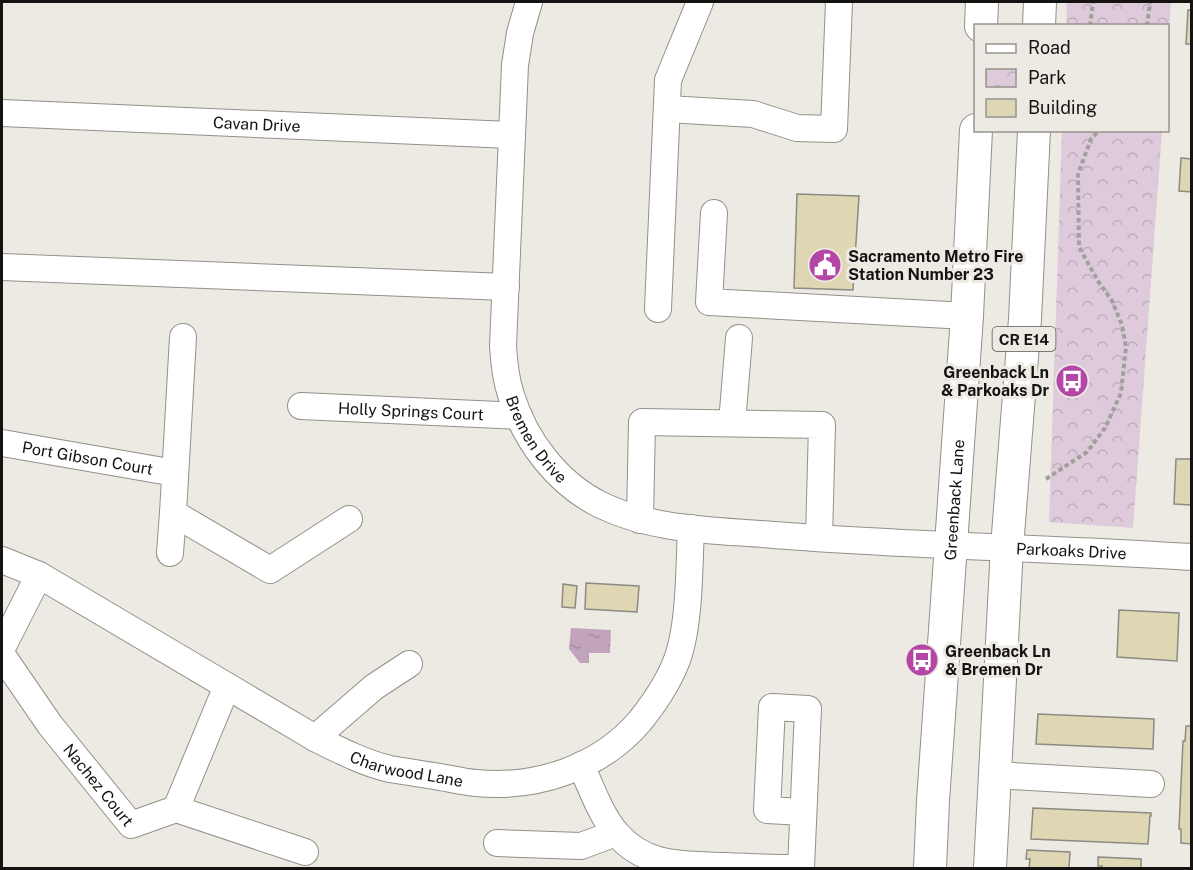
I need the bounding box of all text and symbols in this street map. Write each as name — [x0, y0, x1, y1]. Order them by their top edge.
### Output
legend — [974, 24, 1169, 132]
text: Road — [1028, 37, 1071, 58]
text: Park — [1028, 67, 1066, 88]
text: Building — [1028, 97, 1097, 118]
street label: Cavan Drive — [213, 113, 301, 135]
public building icon: Sacramento Metro Fire Station Number 23 — [807, 247, 843, 283]
place label: Sacramento Metro Fire Station Number 23 — [848, 247, 1023, 284]
road number: CR E14 — [992, 327, 1056, 351]
place label: Greenback Ln & Parkoaks Dr — [941, 363, 1049, 400]
bus stop icon: Greenback Ln & Parkoaks Dr — [1054, 363, 1090, 399]
street label: Bremen Drive — [502, 393, 571, 487]
street label: Holly Springs Court — [338, 398, 484, 424]
street label: Port Gibson Court — [21, 437, 155, 479]
street label: Greenback Lane — [940, 439, 968, 561]
street label: Parkoaks Drive — [1016, 539, 1127, 563]
bus stop icon: Greenback Ln & Bremen Dr — [904, 642, 940, 678]
place label: Greenback Ln & Bremen Dr — [945, 642, 1051, 679]
street label: Nachez Court — [59, 740, 138, 830]
street label: Charwood Lane — [347, 747, 465, 791]

